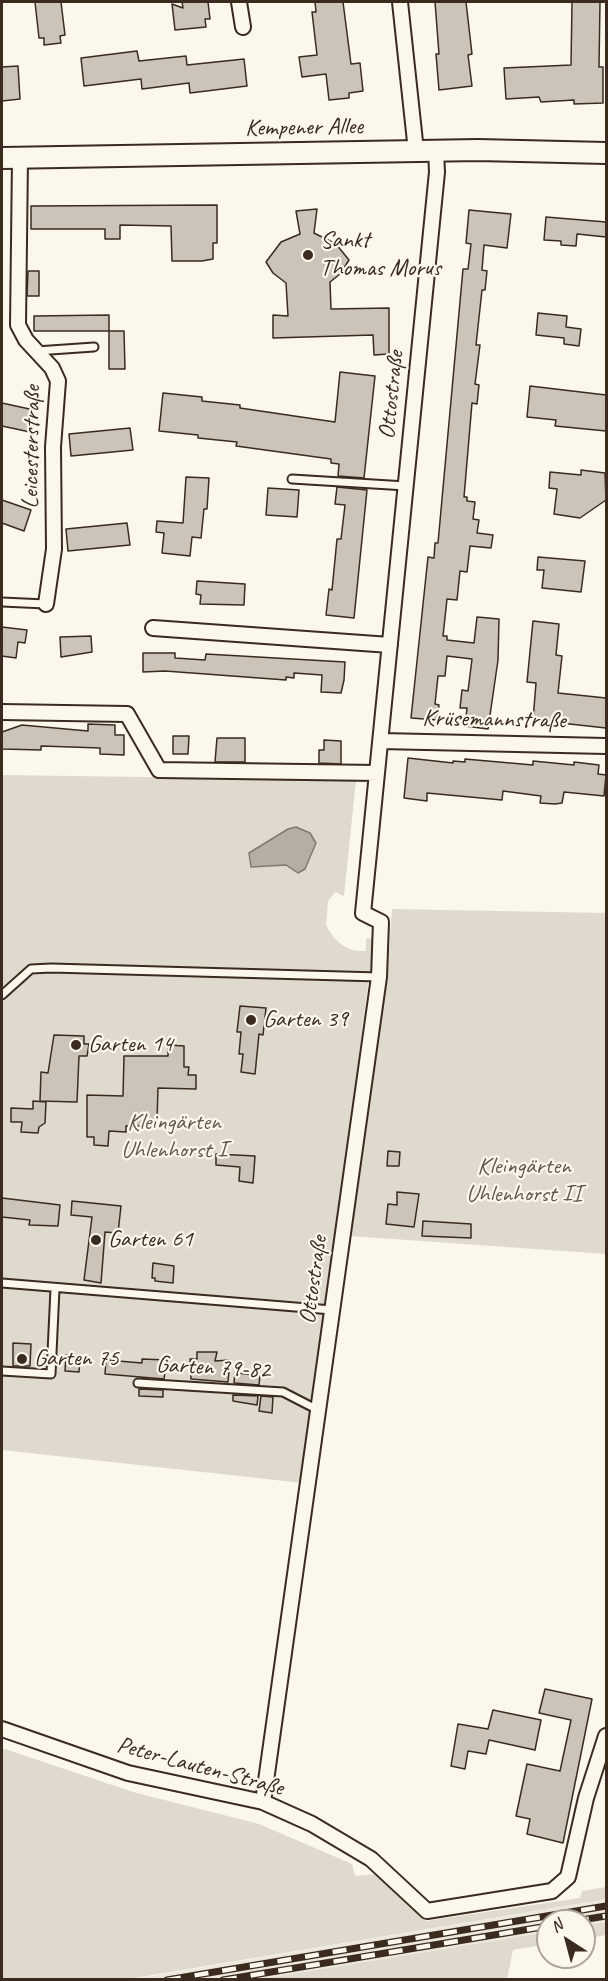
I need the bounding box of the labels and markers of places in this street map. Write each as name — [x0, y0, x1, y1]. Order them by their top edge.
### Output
place label: Sankt Thomas Morus — [320, 227, 441, 283]
marker: Sankt Thomas Morus — [301, 248, 315, 262]
place label: Garten 39 — [263, 1006, 348, 1034]
marker: Garten 39 — [244, 1013, 258, 1027]
place label: Garten 14 — [88, 1031, 173, 1059]
marker: Garten 14 — [69, 1038, 83, 1052]
place label: Garten 61 — [108, 1226, 193, 1254]
marker: Garten 61 — [89, 1233, 103, 1247]
place label: Garten 75 — [34, 1345, 119, 1373]
marker: Garten 75 — [15, 1352, 29, 1366]

